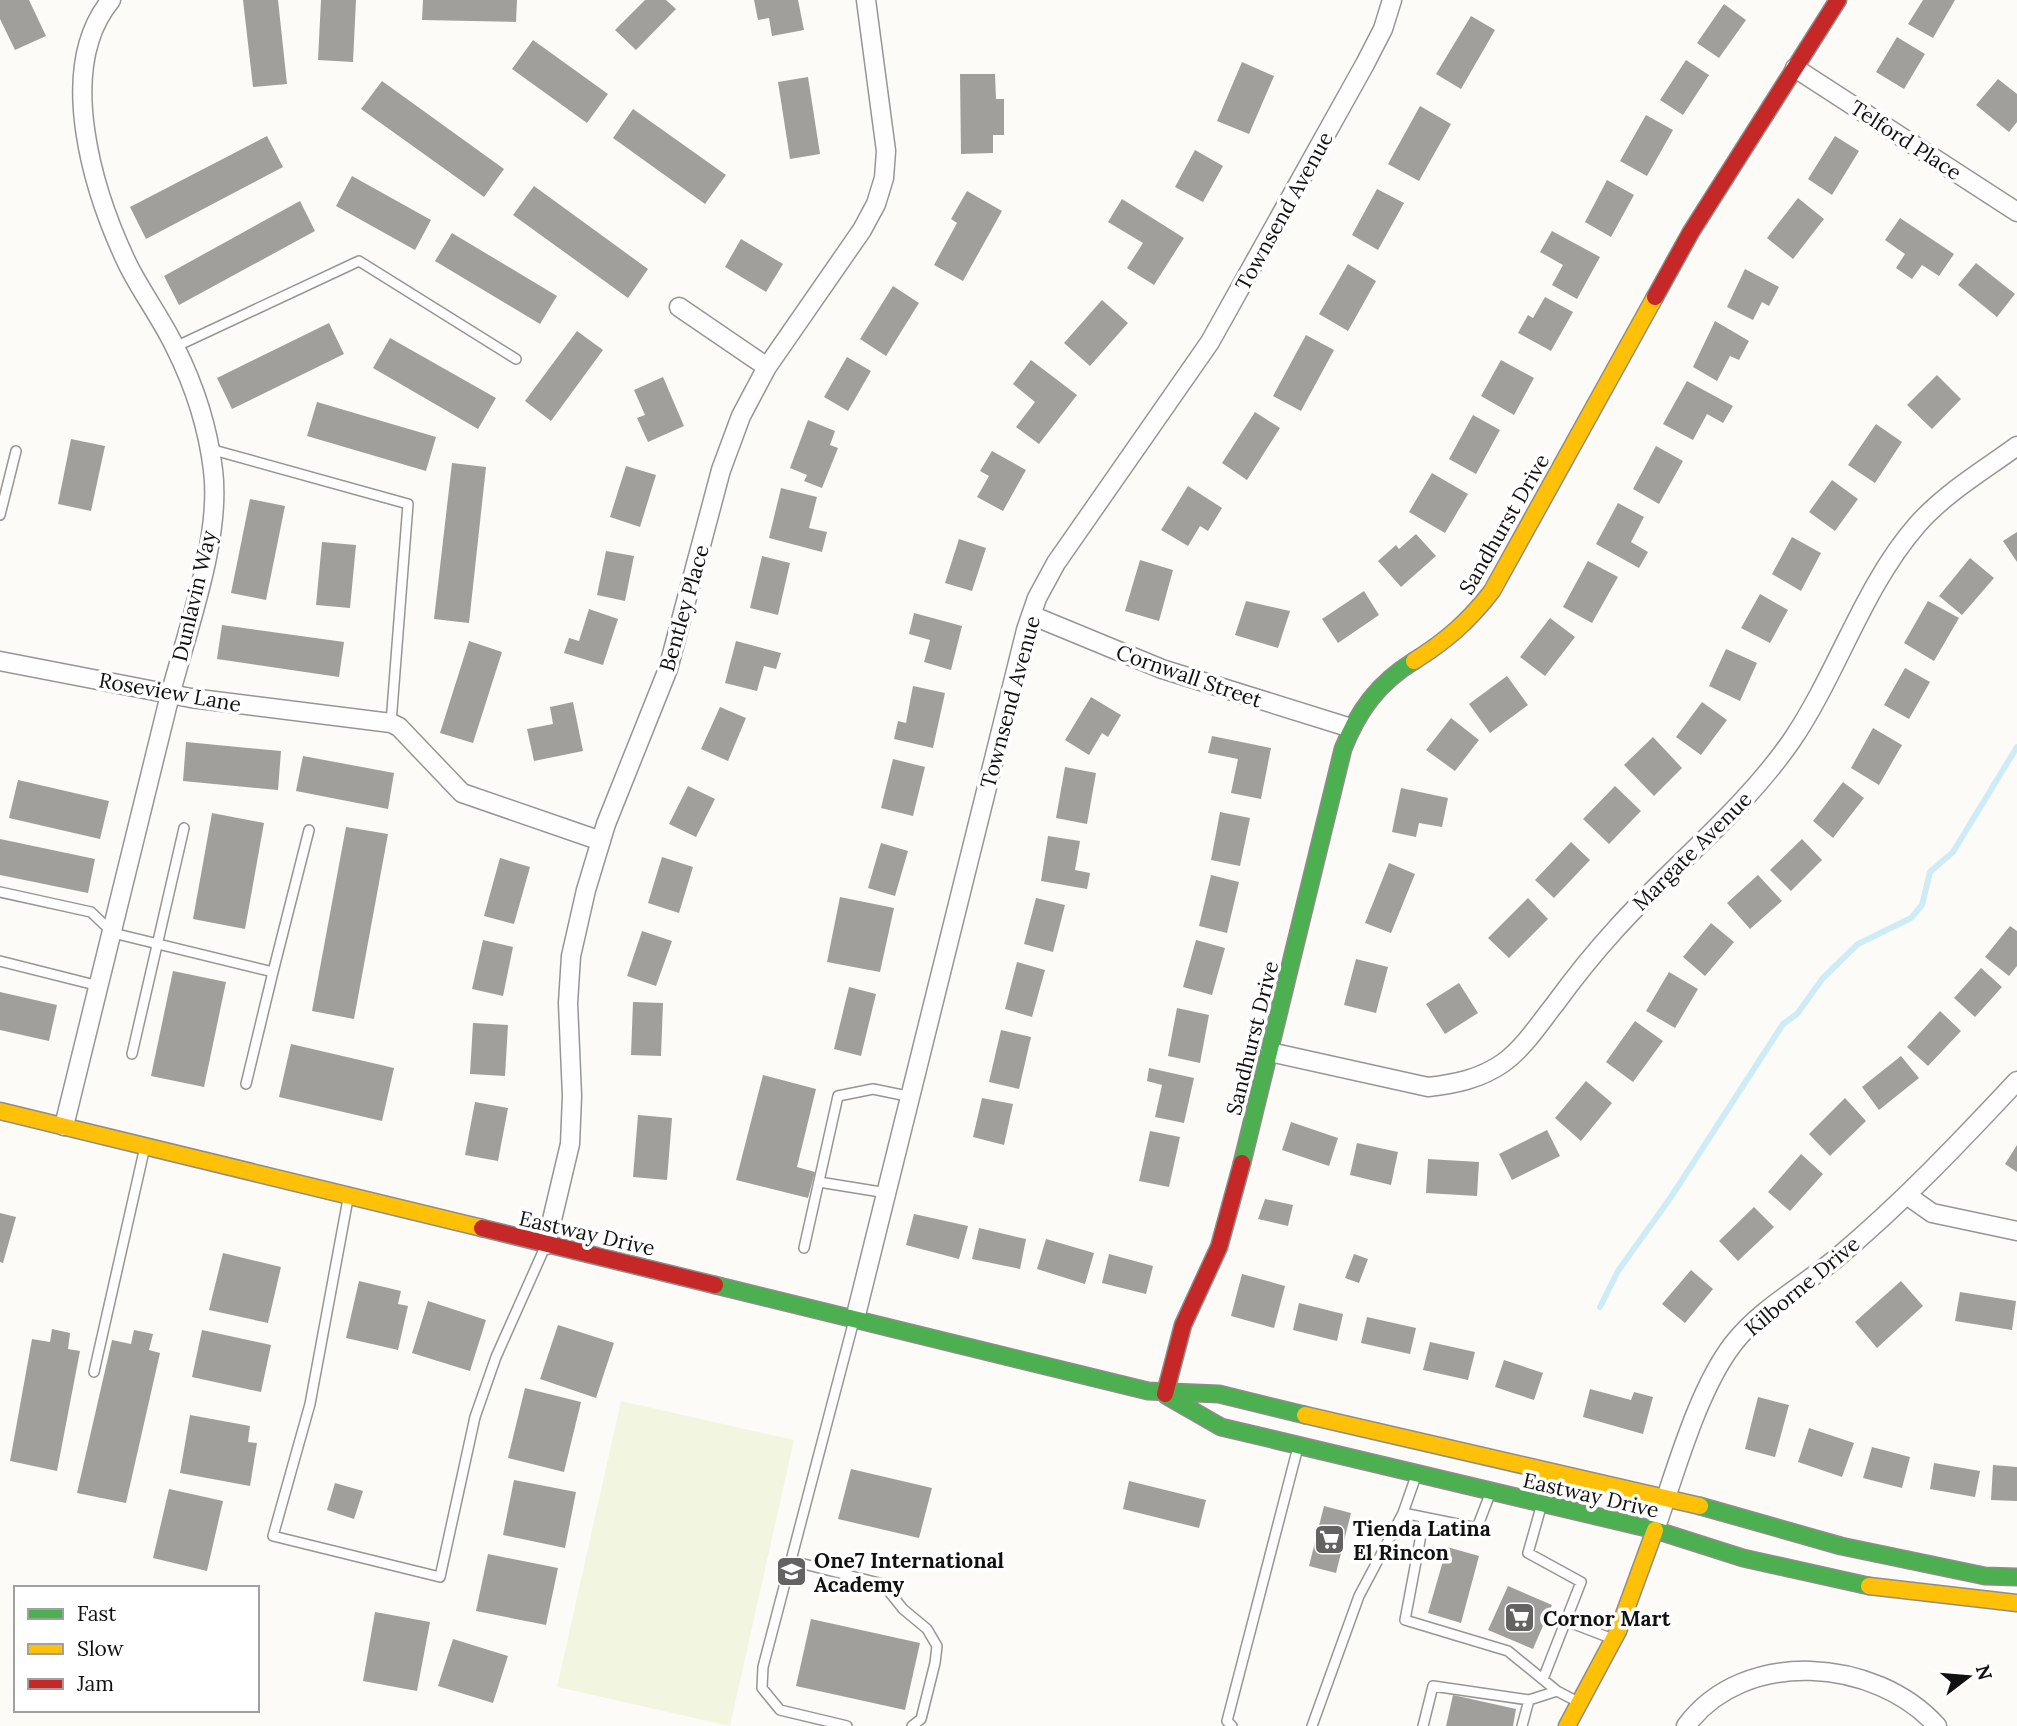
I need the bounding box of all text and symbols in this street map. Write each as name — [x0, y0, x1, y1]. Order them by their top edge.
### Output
street label: Telford Place — [1845, 94, 1967, 186]
street label: Townsend Avenue — [1229, 127, 1339, 295]
street label: Sandhurst Drive — [1453, 449, 1555, 599]
street label: Dunlavin Way — [166, 528, 222, 664]
street label: Bentley Place — [653, 542, 715, 674]
street label: Townsend Avenue — [974, 613, 1046, 791]
street label: Cornwall Street — [1113, 638, 1266, 714]
street label: Roseview Lane — [97, 666, 243, 718]
street label: Margate Avenue — [1627, 786, 1757, 916]
street label: Sandhurst Drive — [1220, 958, 1284, 1118]
street label: Eastway Drive — [516, 1204, 658, 1262]
street label: Kilborne Drive — [1739, 1230, 1865, 1342]
street label: Eastway Drive — [1520, 1466, 1662, 1524]
place label: Tienda Latina El Rincon — [1353, 1515, 1491, 1566]
supermarket icon: Tienda Latina El Rincon — [1313, 1523, 1347, 1557]
place label: One7 International Academy — [814, 1547, 1005, 1598]
school or university icon: One7 International Academy — [774, 1555, 808, 1589]
legend — [14, 1586, 259, 1712]
text: Fast — [77, 1600, 117, 1627]
supermarket icon: Cornor Mart — [1503, 1601, 1537, 1635]
place label: Cornor Mart — [1543, 1605, 1671, 1632]
text: Slow — [77, 1635, 124, 1662]
north arrow — [1933, 1642, 2003, 1712]
text: N — [1971, 1662, 1998, 1683]
text: Jam — [76, 1670, 114, 1697]

